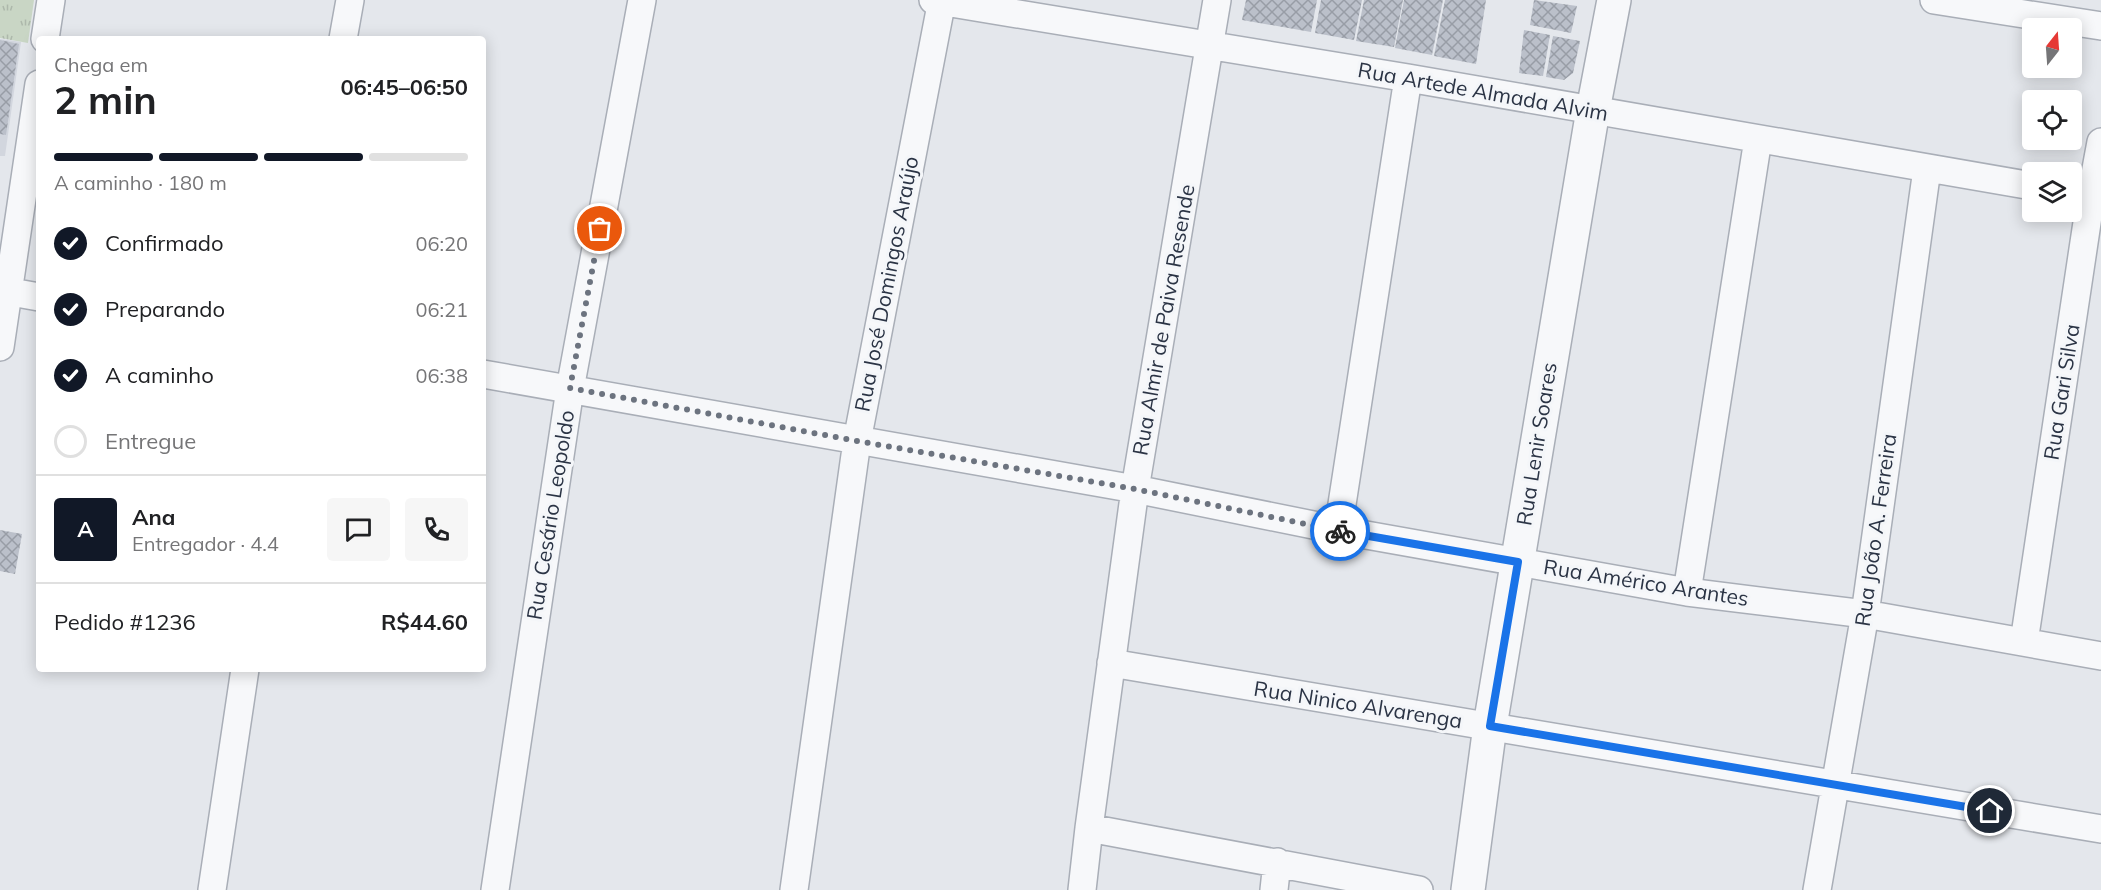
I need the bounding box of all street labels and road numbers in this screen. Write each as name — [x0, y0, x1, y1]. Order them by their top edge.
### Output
street label: Rua Artede Almada Alvim — [1356, 56, 1610, 126]
street label: Rua José Domingos Araújo — [848, 154, 924, 414]
street label: Rua Almir de Paiva Resende — [1126, 182, 1200, 457]
street label: Rua Gari Silva — [2037, 322, 2085, 462]
street label: Rua Lenir Soares — [1510, 360, 1562, 527]
street label: Rua Cesário Leopoldo — [521, 408, 579, 621]
street label: Rua João A. Ferreira — [1849, 432, 1901, 628]
street label: Rua Américo Arantes — [1542, 553, 1751, 611]
street label: Rua Ninico Alvarenga — [1252, 675, 1464, 733]

